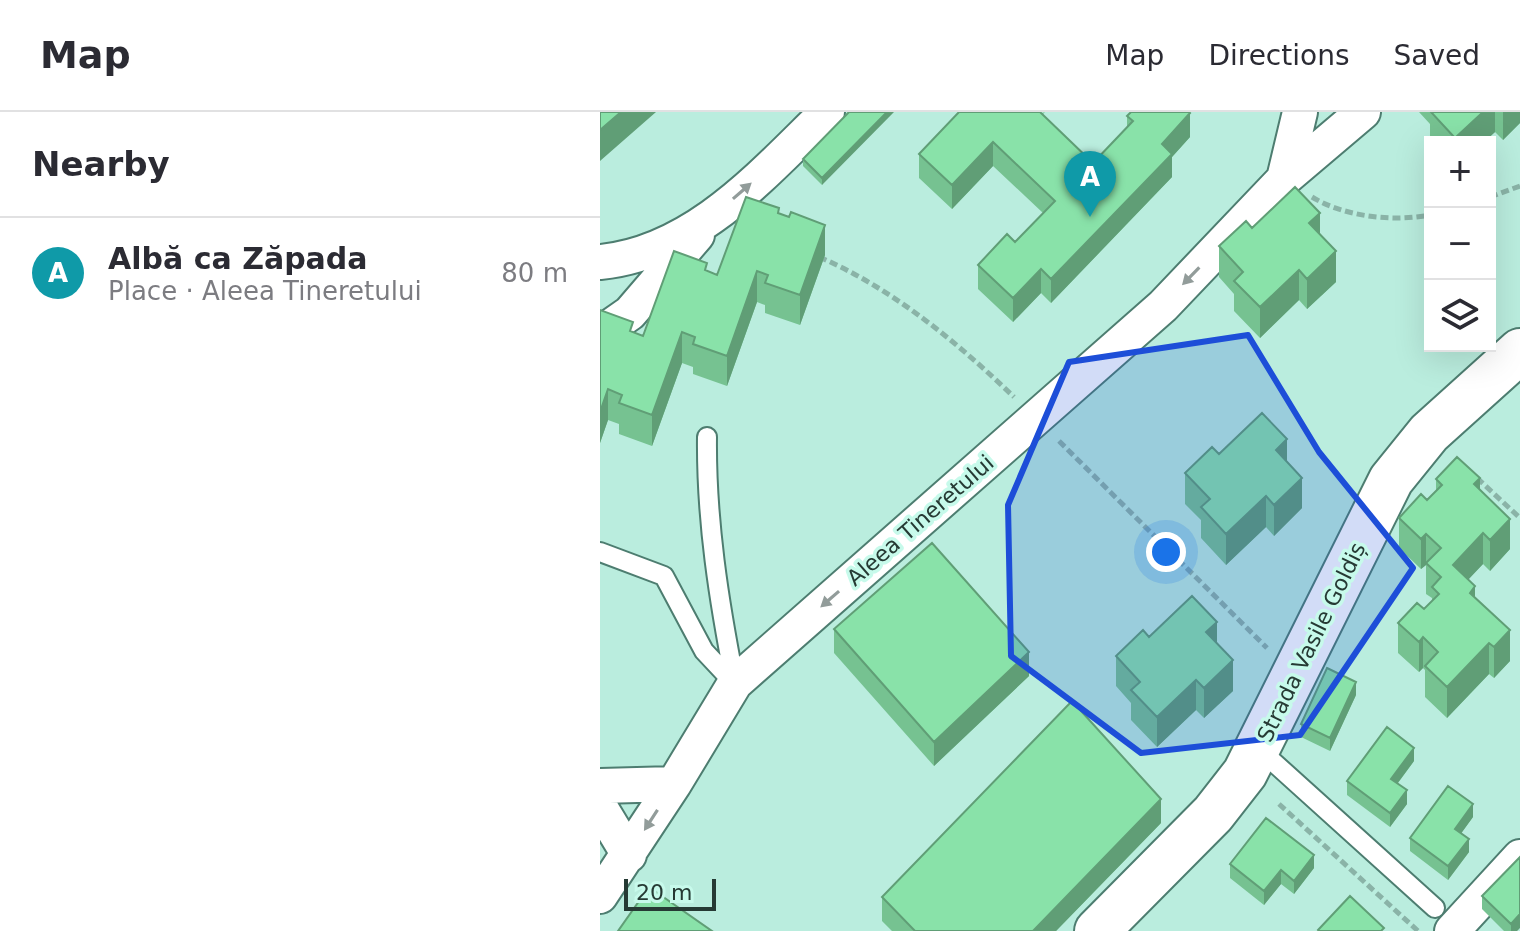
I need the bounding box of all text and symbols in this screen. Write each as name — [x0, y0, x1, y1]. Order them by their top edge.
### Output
text: Map — [40, 33, 131, 77]
text: Map — [1105, 39, 1164, 72]
text: Directions — [1208, 39, 1349, 72]
text: Saved — [1393, 39, 1480, 72]
map controls — [1424, 136, 1496, 352]
button: + — [1424, 136, 1496, 208]
text: Nearby — [32, 144, 170, 184]
pin: A — [1064, 151, 1116, 217]
one-way arrow — [732, 183, 751, 201]
button: − — [1424, 208, 1496, 280]
text: Albă ca Zăpada — [108, 241, 368, 276]
text: A — [48, 258, 68, 288]
text: 80 m — [501, 258, 568, 288]
one-way arrow — [1183, 266, 1201, 285]
text: Place · Aleea Tineretului — [108, 276, 422, 306]
button: layers — [1424, 280, 1496, 352]
street label: Aleea Tineretului — [842, 450, 999, 591]
your location — [1146, 532, 1186, 572]
street label: Strada Vasile Goldiș — [1252, 538, 1371, 746]
one-way arrow — [821, 589, 840, 607]
one-way arrow — [644, 809, 659, 830]
scale bar — [624, 875, 716, 911]
text: 20 m — [636, 880, 692, 905]

